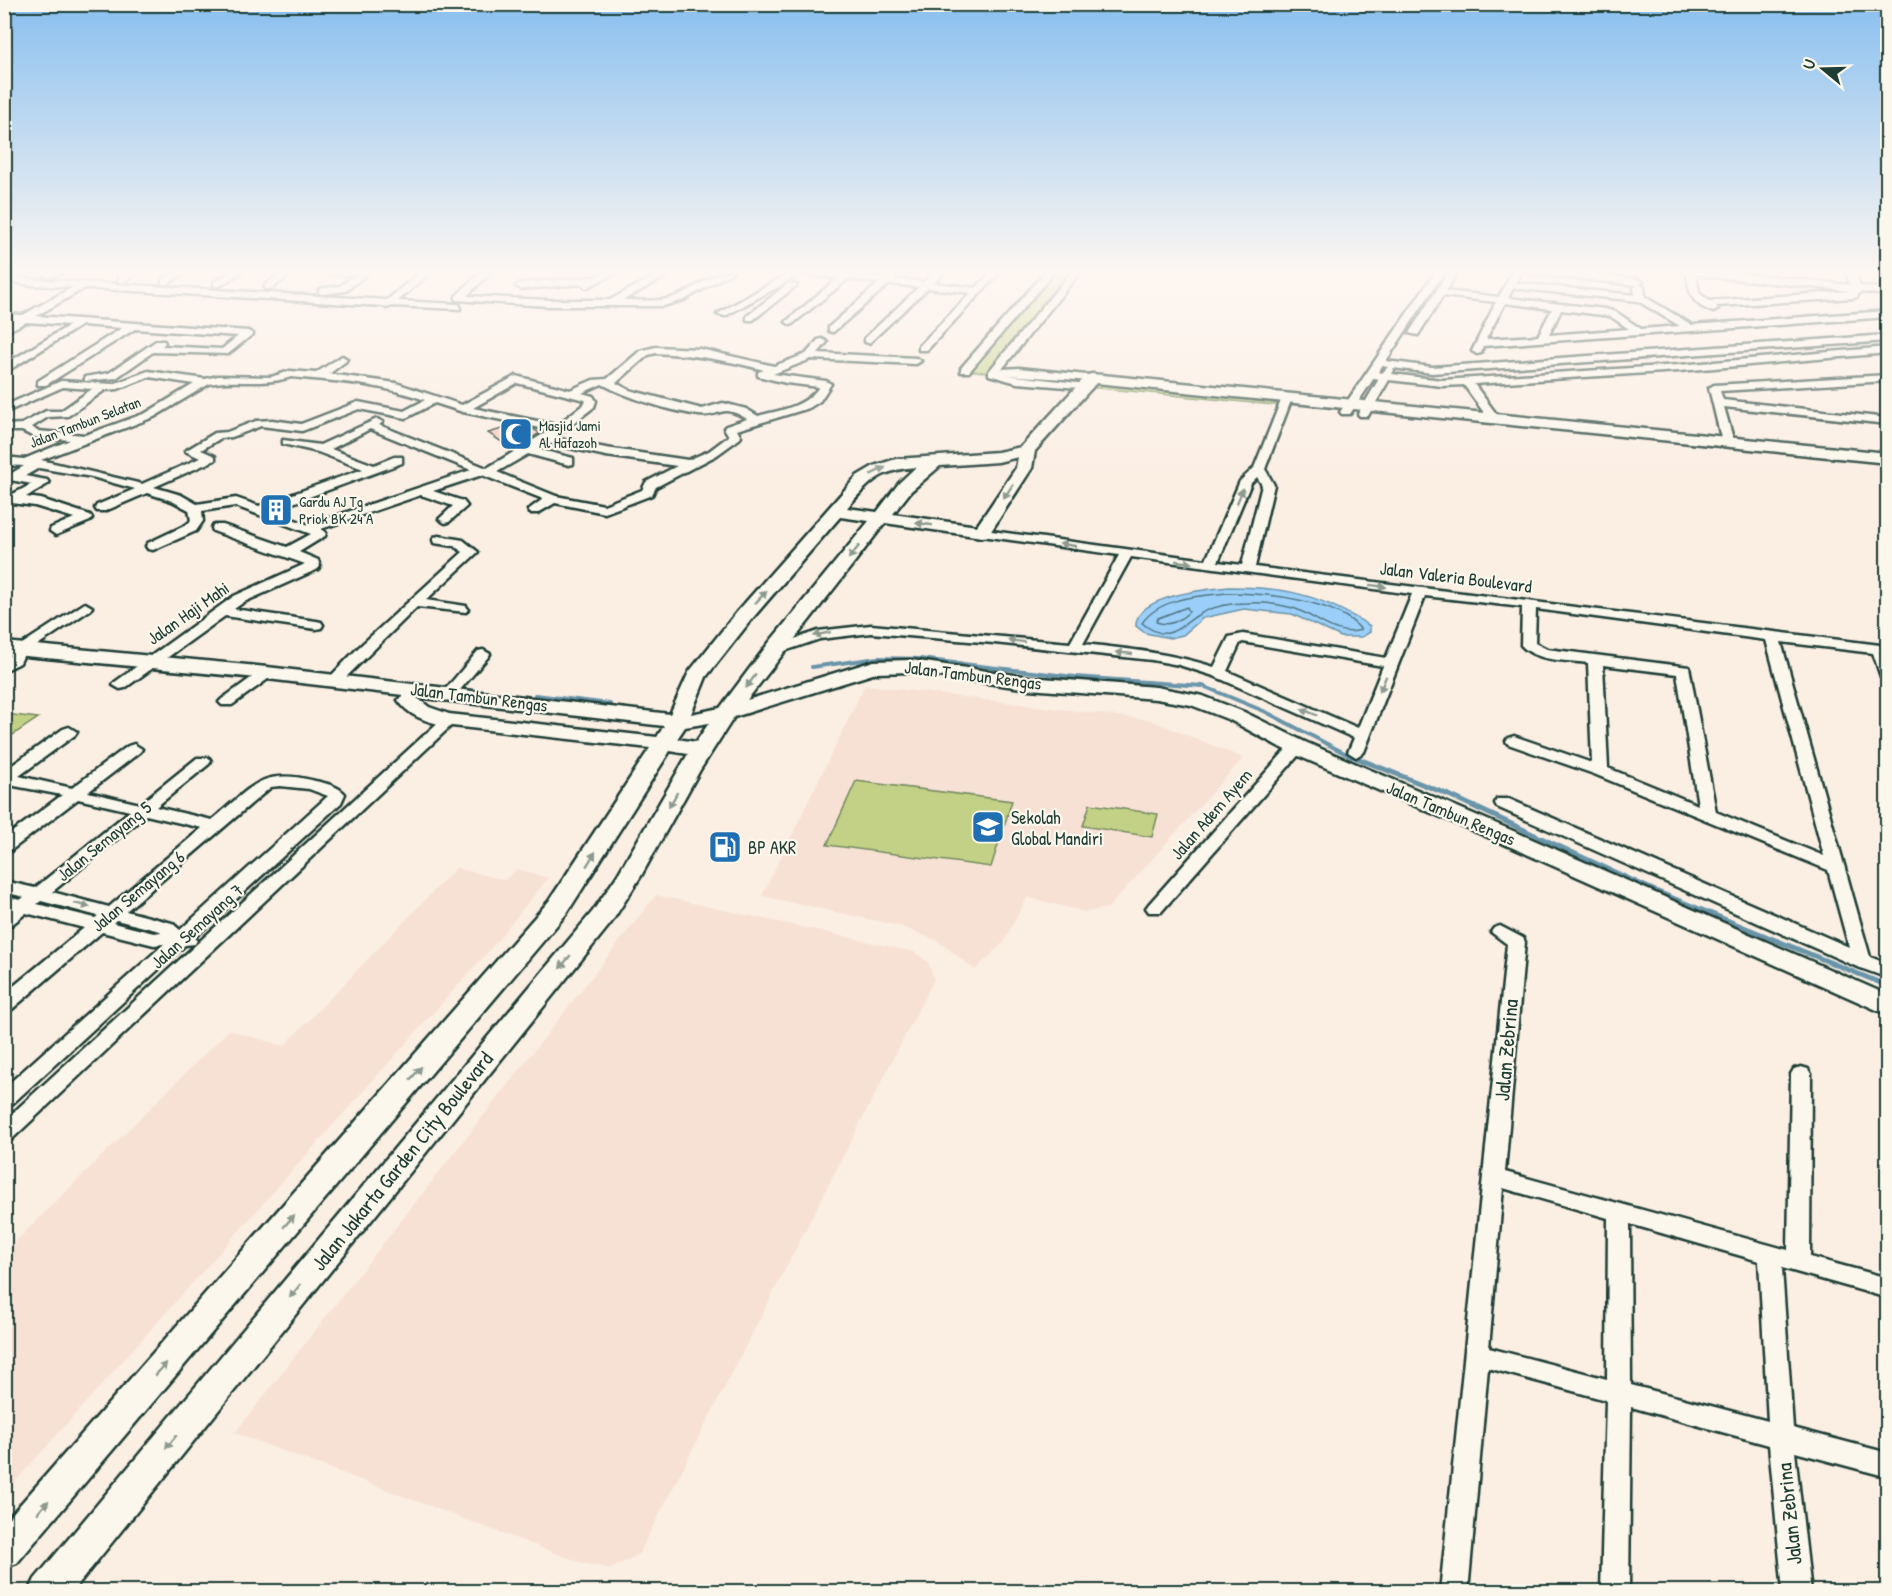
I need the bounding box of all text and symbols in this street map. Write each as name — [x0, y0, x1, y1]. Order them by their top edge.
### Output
north arrow — [1793, 39, 1853, 99]
text: U — [1797, 56, 1821, 72]
street label: Jalan Tambun Selatan — [26, 391, 144, 453]
place label: Masjid Jami Al Hafazoh — [539, 415, 601, 453]
mosque icon: Masjid Jami Al Hafazoh — [498, 416, 534, 452]
one-way arrow — [869, 467, 886, 476]
one-way arrow — [1003, 484, 1014, 501]
one-way arrow — [1236, 487, 1245, 505]
place label: Gardu AJ Tg Priok BK 24 A — [299, 491, 374, 529]
building icon: Gardu AJ Tg Priok BK 24 A — [258, 492, 294, 528]
one-way arrow — [915, 519, 934, 528]
one-way arrow — [1059, 540, 1078, 549]
one-way arrow — [848, 544, 861, 559]
street label: Jalan Valeria Boulevard — [1379, 555, 1533, 599]
one-way arrow — [1175, 557, 1194, 566]
street label: Jalan Haji Mahi — [142, 575, 234, 651]
one-way arrow — [1368, 581, 1387, 591]
one-way arrow — [754, 590, 768, 605]
one-way arrow — [813, 630, 831, 640]
one-way arrow — [1007, 636, 1026, 646]
one-way arrow — [1115, 648, 1134, 658]
street label: Jalan Tambun Rengas — [903, 654, 1043, 696]
one-way arrow — [745, 672, 757, 688]
street label: Jalan Tambun Rengas — [409, 676, 549, 718]
one-way arrow — [1378, 676, 1388, 694]
one-way arrow — [1300, 708, 1317, 717]
street label: Jalan Adem Ayem — [1164, 763, 1258, 865]
street label: Jalan Tambun Rengas — [1383, 775, 1519, 851]
one-way arrow — [668, 792, 679, 808]
street label: Jalan Semayang 5 — [51, 795, 157, 887]
place label: Sekolah Global Mandiri — [1011, 805, 1103, 851]
school or university icon: Sekolah Global Mandiri — [970, 809, 1006, 845]
fuel station icon: BP AKR — [707, 829, 743, 865]
place label: BP AKR — [748, 835, 796, 860]
street label: Jalan Semayang 6 — [86, 845, 190, 937]
one-way arrow — [586, 851, 597, 867]
street label: Jalan Semayang 7 — [145, 878, 249, 974]
one-way arrow — [73, 900, 91, 910]
one-way arrow — [559, 954, 572, 969]
street label: Jalan Zebrina — [1487, 998, 1525, 1102]
street label: Jalan Jakarta Garden City Boulevard — [304, 1045, 500, 1277]
one-way arrow — [409, 1065, 422, 1081]
one-way arrow — [282, 1213, 295, 1229]
one-way arrow — [288, 1283, 301, 1299]
one-way arrow — [155, 1361, 168, 1377]
one-way arrow — [165, 1434, 178, 1449]
street label: Jalan Zebrina — [1769, 1462, 1809, 1566]
one-way arrow — [36, 1499, 49, 1515]

